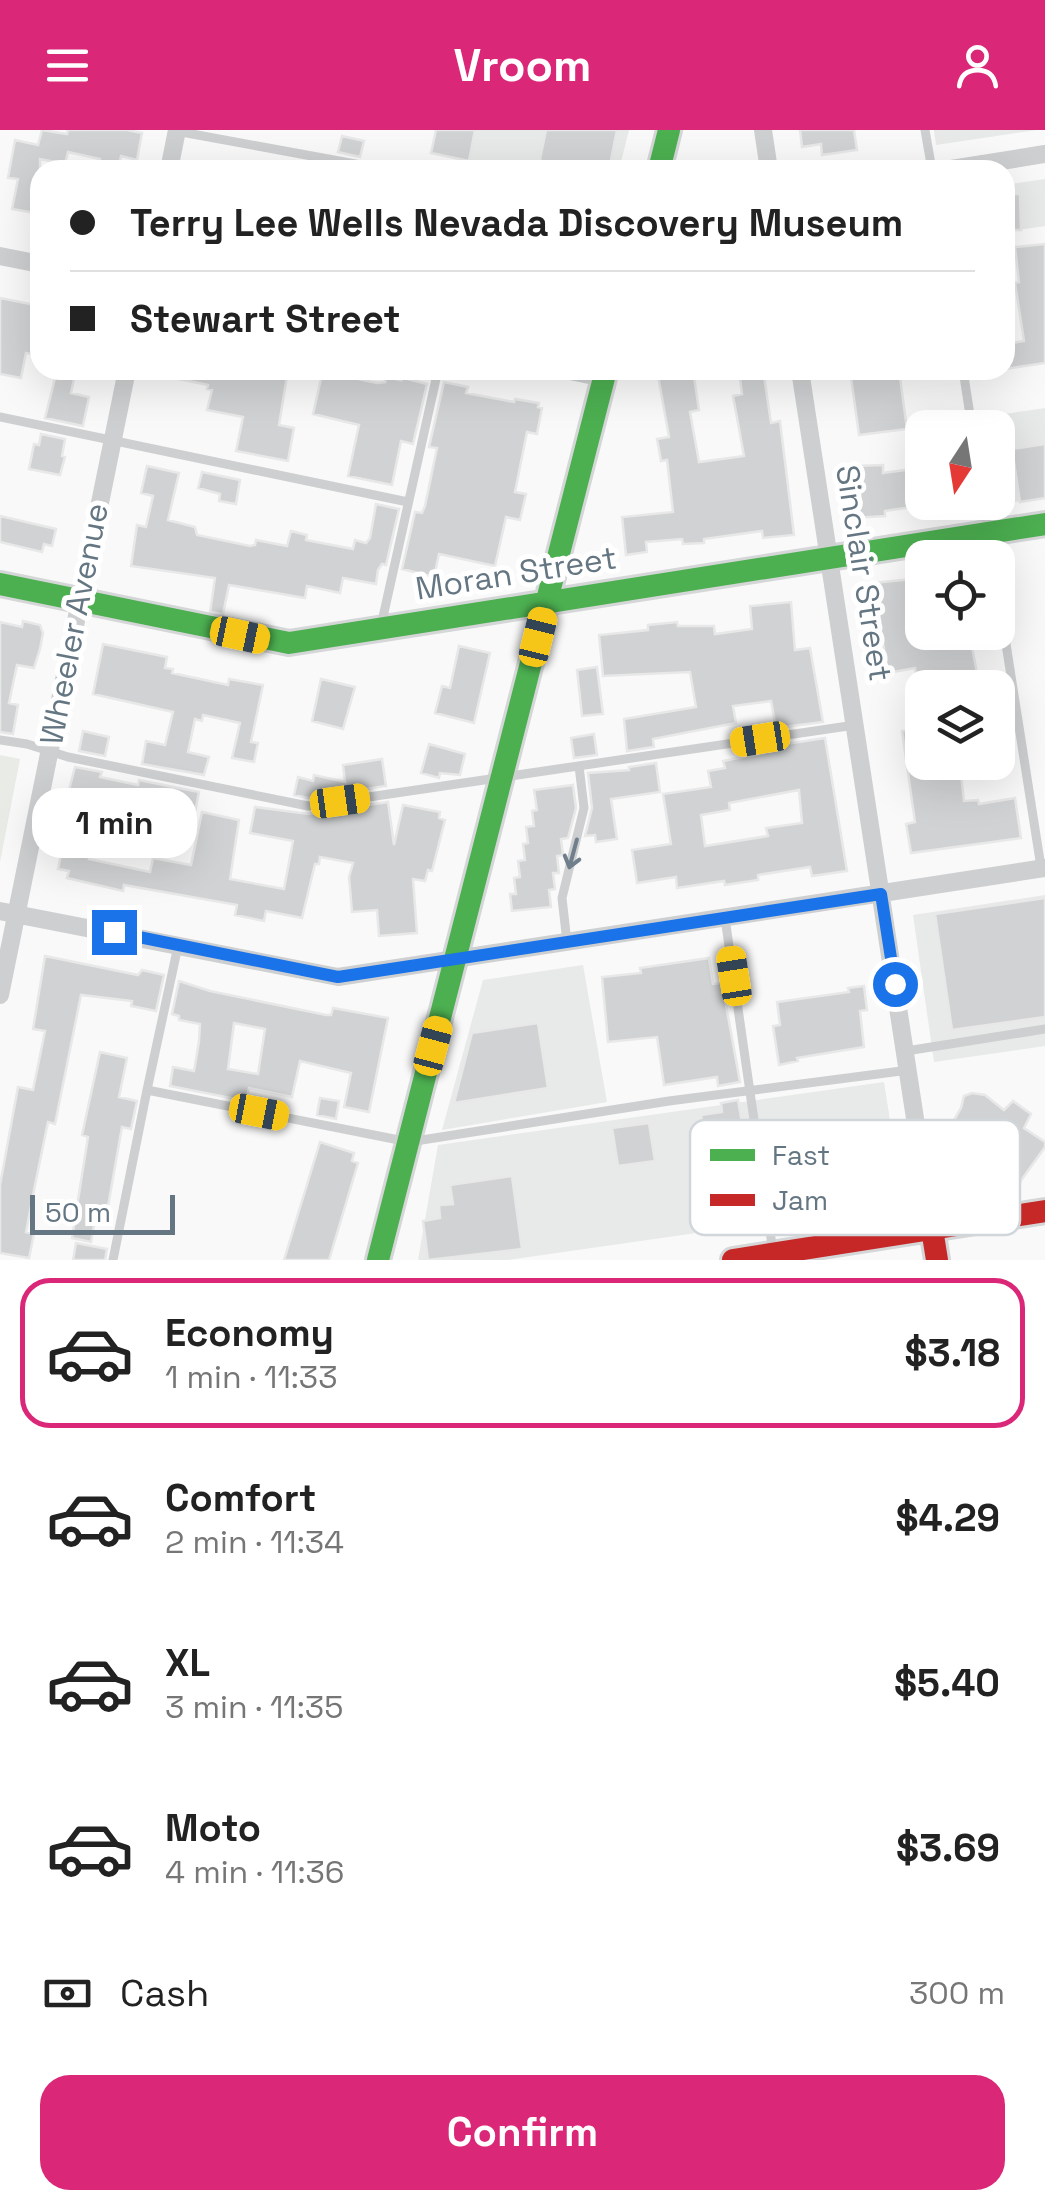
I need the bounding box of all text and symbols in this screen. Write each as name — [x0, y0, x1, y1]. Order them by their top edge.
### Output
text: Vroom — [454, 37, 591, 94]
icon: menu — [40, 38, 95, 93]
icon: person — [950, 38, 1005, 93]
text: Terry Lee Wells Nevada Discovery Museum — [130, 199, 903, 247]
text: Stewart Street — [130, 295, 401, 343]
north arrow — [905, 410, 1015, 520]
map controls — [905, 410, 1015, 780]
street label: Sinclair Street — [827, 462, 901, 684]
street label: Wheeler Avenue — [31, 500, 117, 748]
street label: Moran Street — [413, 537, 619, 609]
button: locate — [905, 540, 1015, 650]
car — [516, 604, 560, 670]
car — [208, 614, 272, 656]
button: layers — [905, 670, 1015, 780]
car — [728, 719, 792, 759]
car — [308, 782, 372, 820]
callout: 1 min — [32, 787, 196, 857]
text: 1 min — [75, 803, 154, 843]
one-way arrow — [563, 838, 582, 869]
route end — [92, 910, 137, 955]
car — [714, 944, 754, 1008]
route start — [873, 962, 918, 1007]
car — [411, 1013, 455, 1079]
car — [227, 1092, 291, 1132]
legend — [690, 1120, 1020, 1235]
text: Fast — [772, 1137, 830, 1173]
text: Jam — [772, 1182, 828, 1218]
scale bar — [30, 1190, 175, 1234]
text: 50 m — [45, 1194, 111, 1230]
icon: car — [45, 1308, 135, 1398]
text: Economy — [165, 1309, 334, 1357]
text: $3.18 — [905, 1329, 1000, 1377]
text: 1 min · 11:33 — [165, 1357, 338, 1397]
icon: car — [45, 1473, 135, 1563]
text: Comfort — [165, 1474, 316, 1522]
text: $4.29 — [896, 1494, 1000, 1542]
text: 2 min · 11:34 — [165, 1522, 344, 1562]
icon: car — [45, 1638, 135, 1728]
text: XL — [165, 1639, 210, 1687]
text: $5.40 — [894, 1659, 1000, 1707]
text: 3 min · 11:35 — [165, 1687, 343, 1727]
icon: car — [45, 1803, 135, 1893]
text: Moto — [165, 1804, 261, 1852]
text: $3.69 — [896, 1824, 1000, 1872]
text: 4 min · 11:36 — [165, 1852, 344, 1892]
icon: cash — [40, 1966, 95, 2021]
text: Cash — [120, 1969, 209, 2017]
text: 300 m — [909, 1973, 1005, 2013]
button: Confirm — [40, 2075, 1005, 2190]

